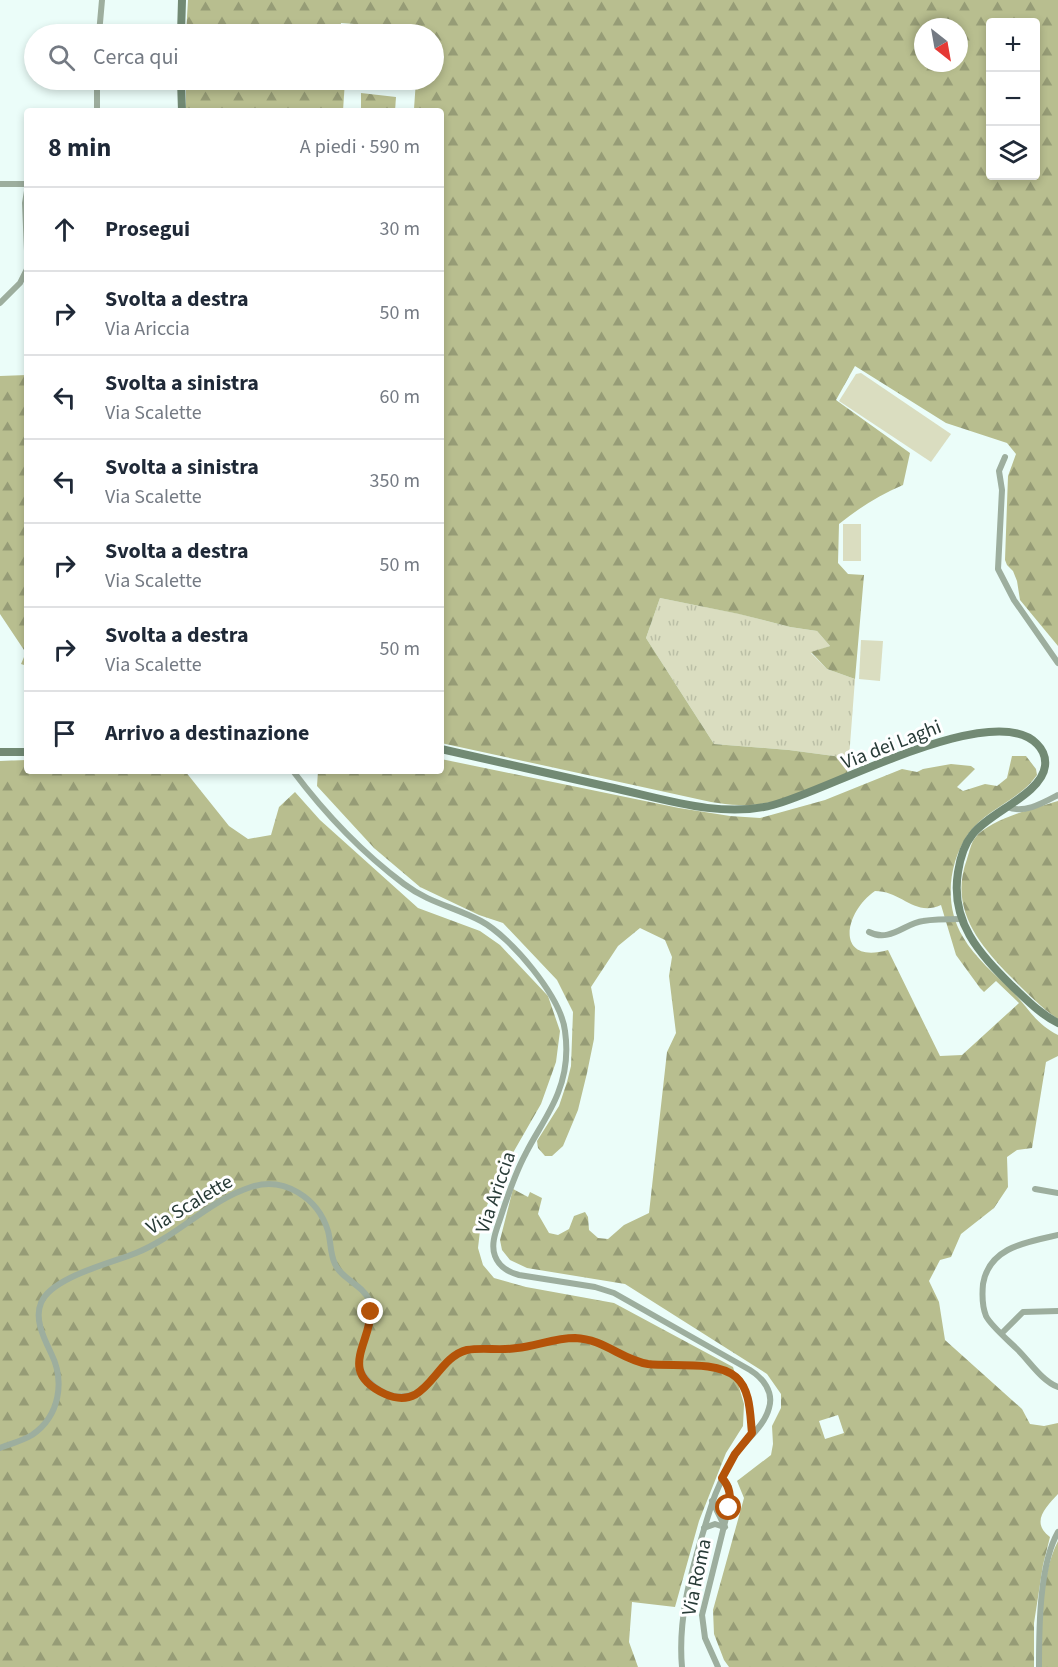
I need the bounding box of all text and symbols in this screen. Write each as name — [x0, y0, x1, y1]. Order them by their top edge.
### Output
north arrow — [914, 18, 968, 72]
map controls — [986, 18, 1040, 180]
button: + — [986, 18, 1040, 72]
search box — [24, 24, 444, 90]
icon: search — [45, 41, 78, 74]
text: Cerca qui — [93, 41, 179, 73]
button: − — [986, 72, 1040, 126]
button: layers — [986, 126, 1040, 180]
text: 8 min — [48, 129, 111, 166]
text: A piedi · 590 m — [300, 133, 420, 161]
icon: ahead — [48, 213, 81, 246]
text: Prosegui — [105, 213, 190, 245]
text: 30 m — [380, 215, 420, 243]
text: Svolta a destra — [105, 283, 249, 315]
icon: right — [48, 297, 81, 330]
text: 50 m — [380, 299, 420, 327]
text: Via Ariccia — [105, 315, 190, 343]
text: Svolta a sinistra — [105, 367, 259, 399]
icon: left — [48, 381, 81, 414]
text: 60 m — [380, 383, 420, 411]
text: Via Scalette — [105, 399, 202, 427]
text: Svolta a sinistra — [105, 451, 259, 483]
icon: left — [48, 465, 81, 498]
text: 350 m — [370, 467, 420, 495]
text: Via Scalette — [105, 483, 202, 511]
text: Svolta a destra — [105, 535, 249, 567]
icon: right — [48, 549, 81, 582]
text: 50 m — [380, 551, 420, 579]
text: Via Scalette — [105, 567, 202, 595]
text: Svolta a destra — [105, 619, 249, 651]
icon: right — [48, 633, 81, 666]
text: 50 m — [380, 635, 420, 663]
text: Via Scalette — [105, 651, 202, 679]
street label: Via dei Laghi — [837, 713, 945, 777]
icon: arrive — [48, 717, 81, 750]
text: Arrivo a destinazione — [105, 717, 310, 749]
street label: Via Ariccia — [469, 1148, 523, 1237]
street label: Via Scalette — [141, 1168, 238, 1242]
route end — [357, 1298, 383, 1324]
route start — [715, 1494, 741, 1520]
street label: Via Roma — [675, 1536, 719, 1618]

